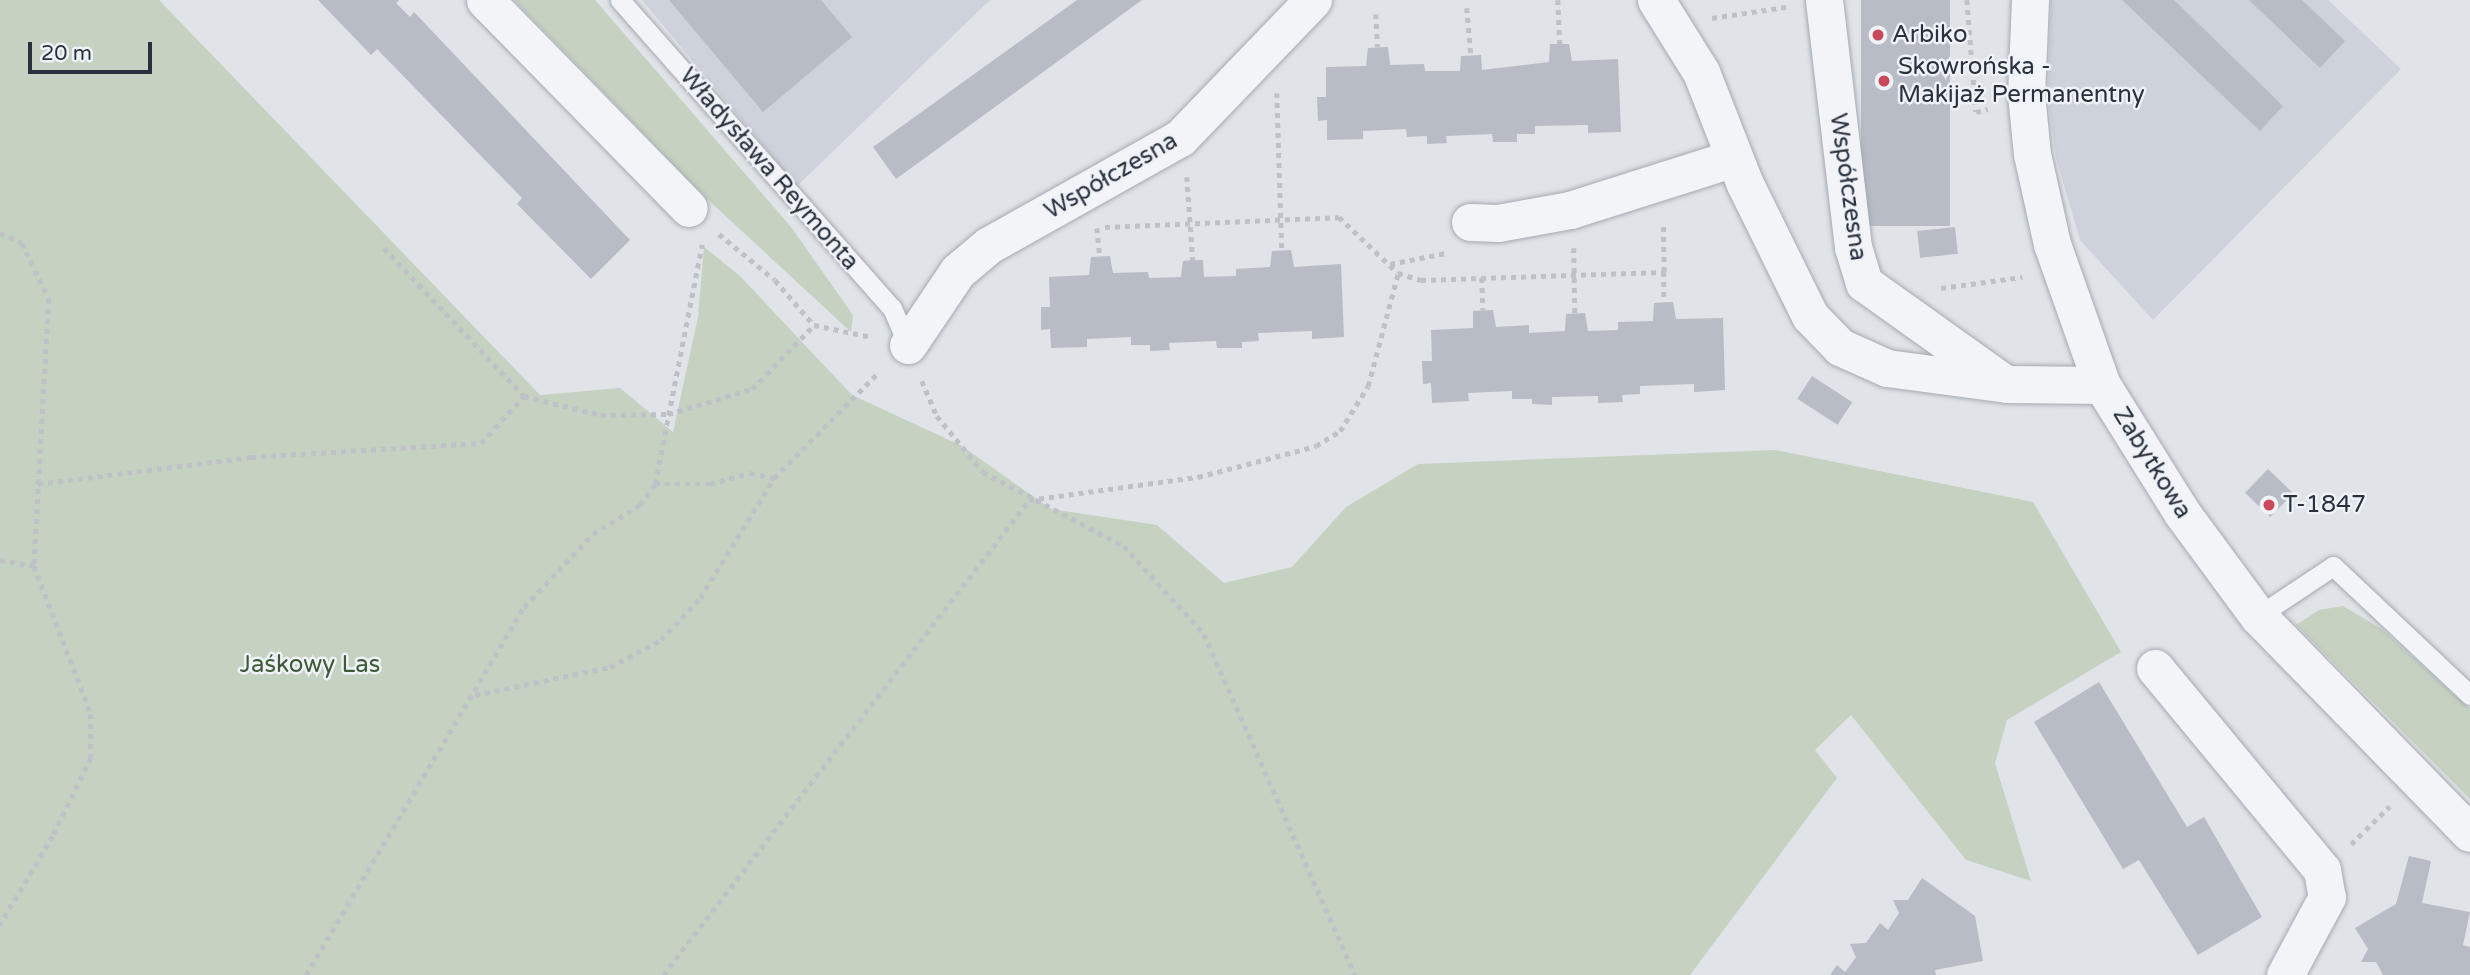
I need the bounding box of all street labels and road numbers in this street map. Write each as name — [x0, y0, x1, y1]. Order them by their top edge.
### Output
street label: Władysława Reymonta — [673, 62, 865, 276]
street label: Współczesna — [1823, 111, 1873, 263]
street label: Współczesna — [1039, 126, 1183, 226]
street label: Zabytkowa — [2106, 402, 2198, 524]

